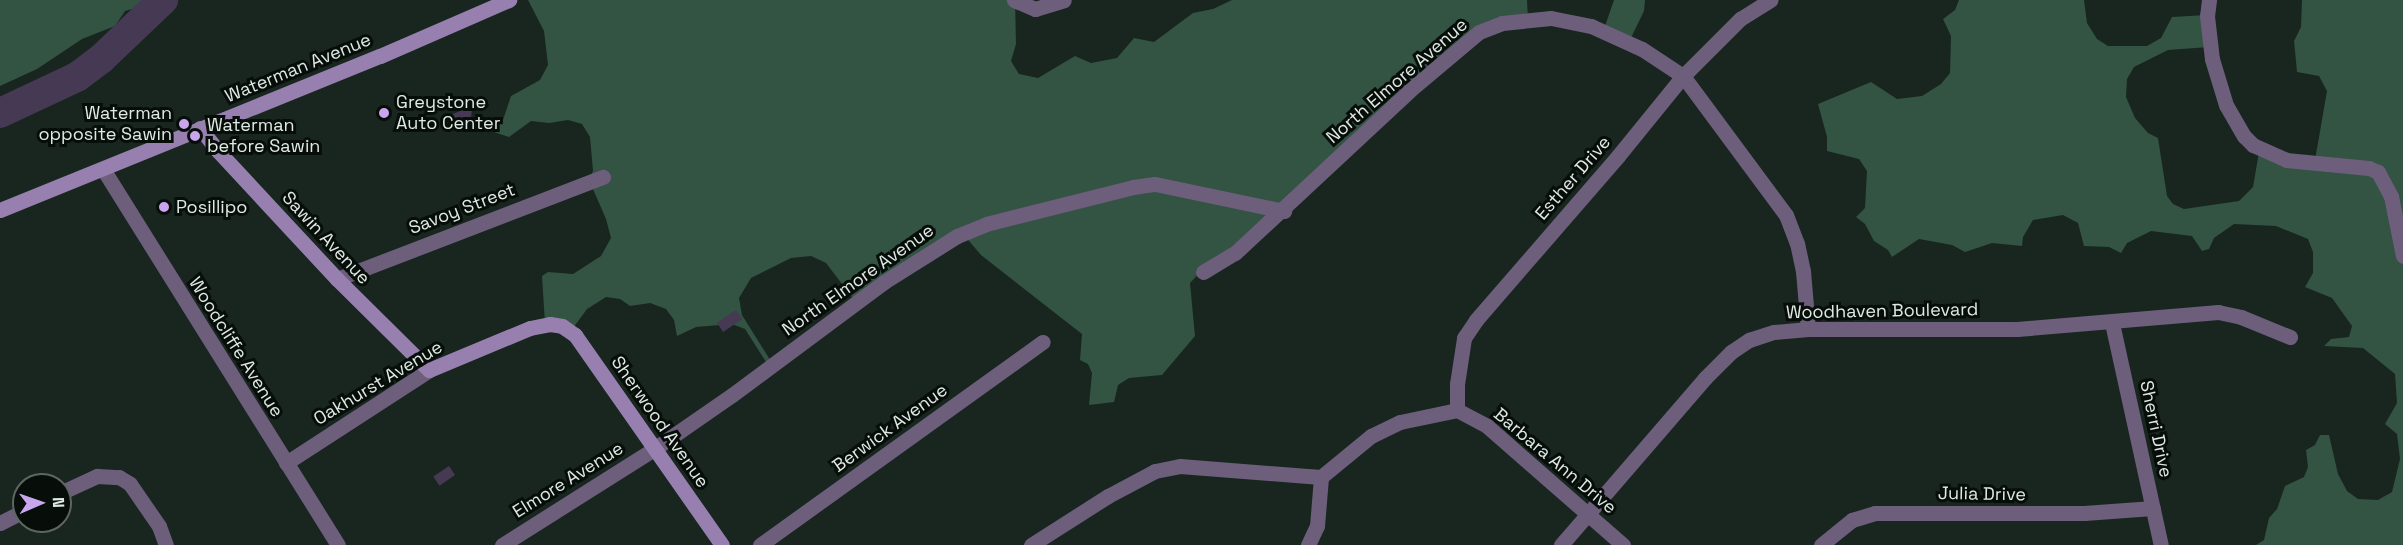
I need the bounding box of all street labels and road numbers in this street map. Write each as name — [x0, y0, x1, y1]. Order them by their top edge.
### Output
street label: North Elmore Avenue — [1322, 14, 1472, 148]
street label: Waterman Avenue — [222, 29, 374, 107]
street label: Esther Drive — [1531, 132, 1615, 224]
street label: Savoy Street — [406, 179, 518, 239]
street label: Sawin Avenue — [277, 187, 375, 289]
street label: North Elmore Avenue — [778, 219, 938, 341]
street label: Woodcliffe Avenue — [184, 273, 288, 421]
street label: Woodhaven Boulevard — [1786, 299, 1978, 323]
street label: Oakhurst Avenue — [310, 336, 446, 430]
street label: Sherwood Avenue — [606, 352, 714, 492]
street label: Berwick Avenue — [828, 379, 952, 477]
street label: Sherri Drive — [2135, 379, 2177, 479]
street label: Barbara Ann Drive — [1489, 403, 1621, 519]
street label: Elmore Avenue — [509, 437, 627, 523]
street label: Julia Drive — [1938, 482, 2026, 506]

